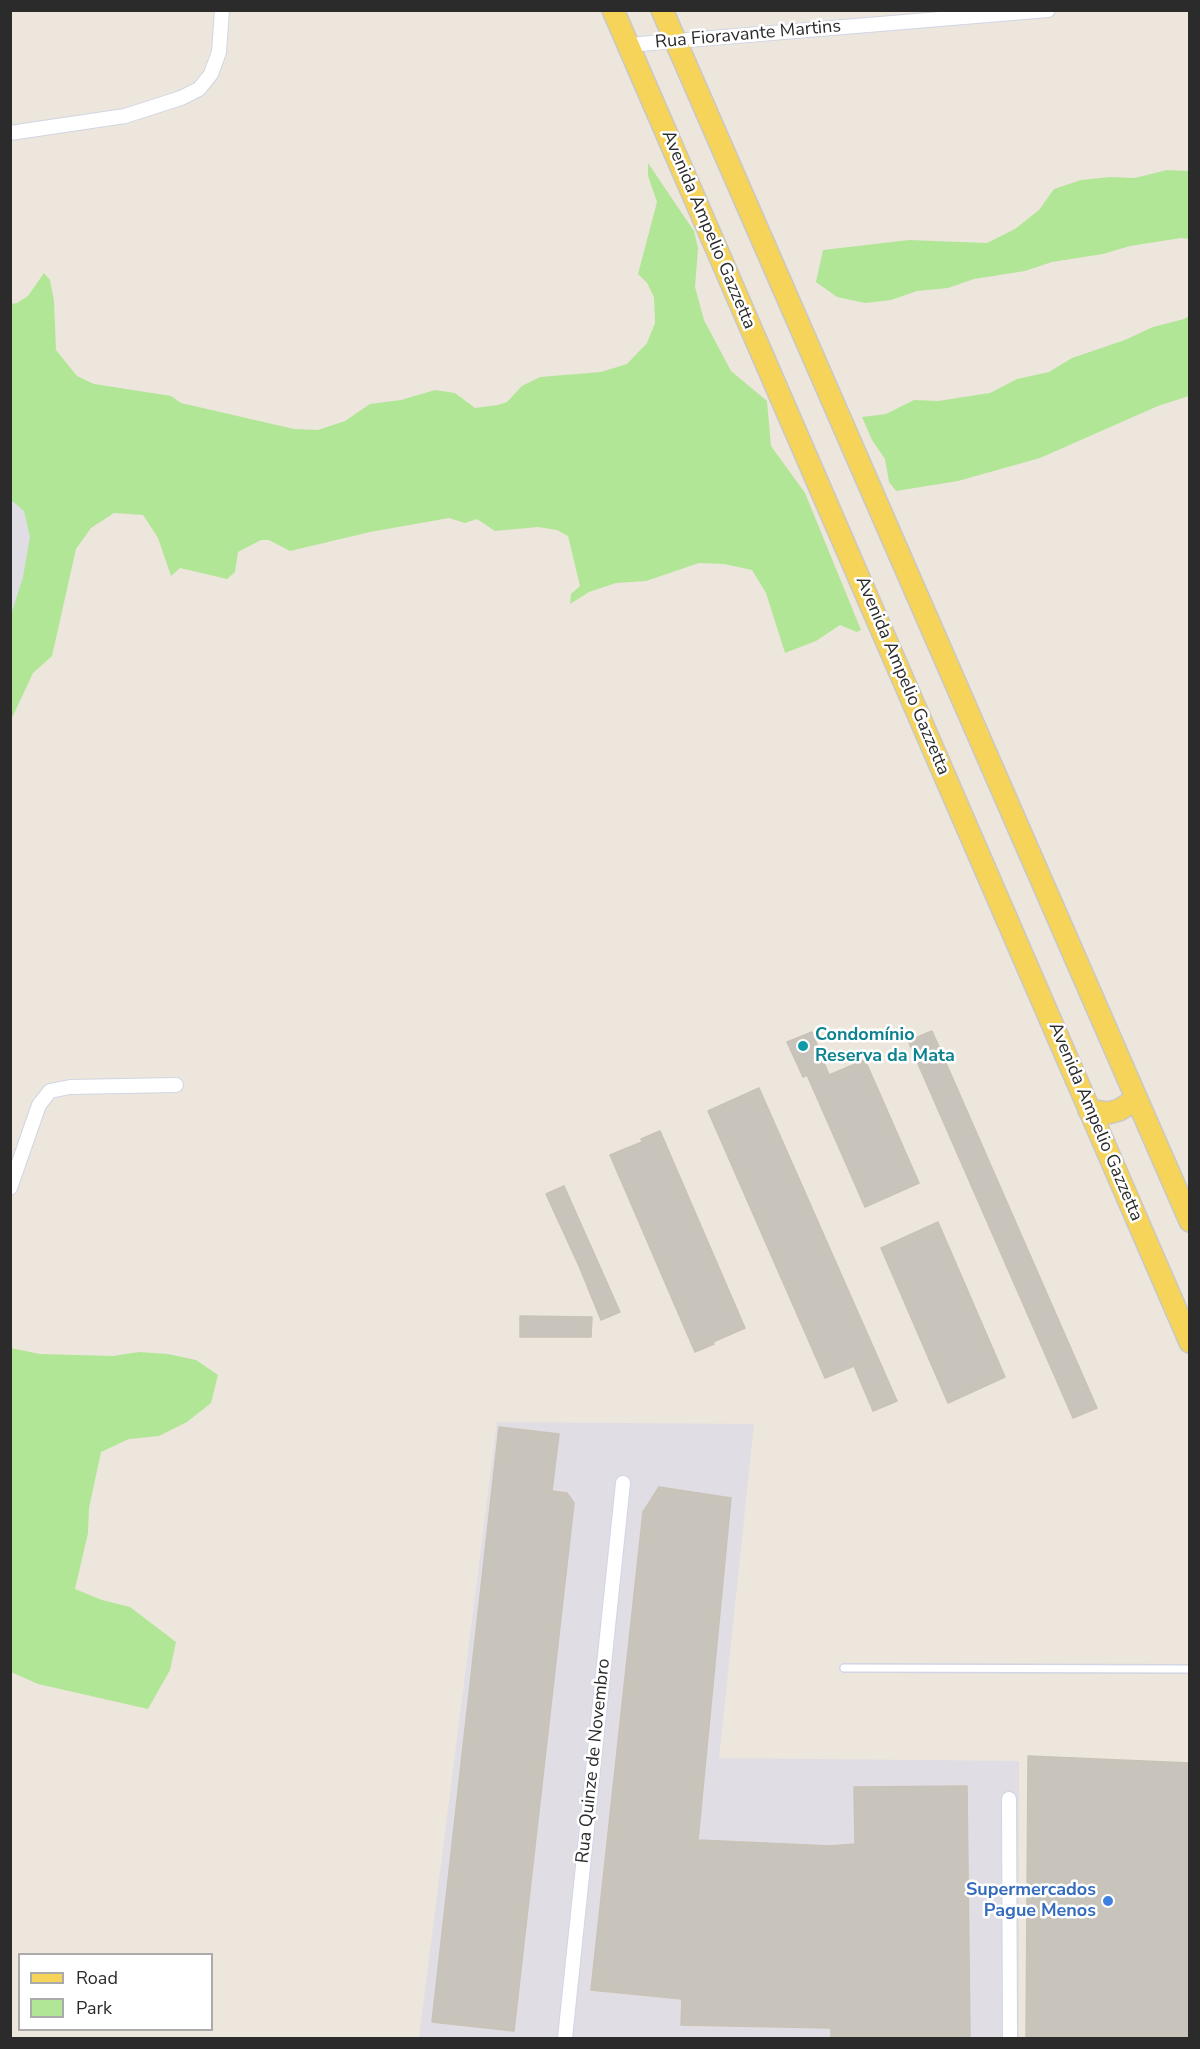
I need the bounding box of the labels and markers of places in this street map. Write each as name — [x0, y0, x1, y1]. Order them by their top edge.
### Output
place label: Condomínio Reserva da Mata — [815, 1025, 955, 1068]
marker: Condomínio Reserva da Mata — [796, 1039, 810, 1053]
place label: Supermercados Pague Menos — [966, 1880, 1096, 1922]
marker: Supermercados Pague Menos — [1101, 1894, 1115, 1908]

